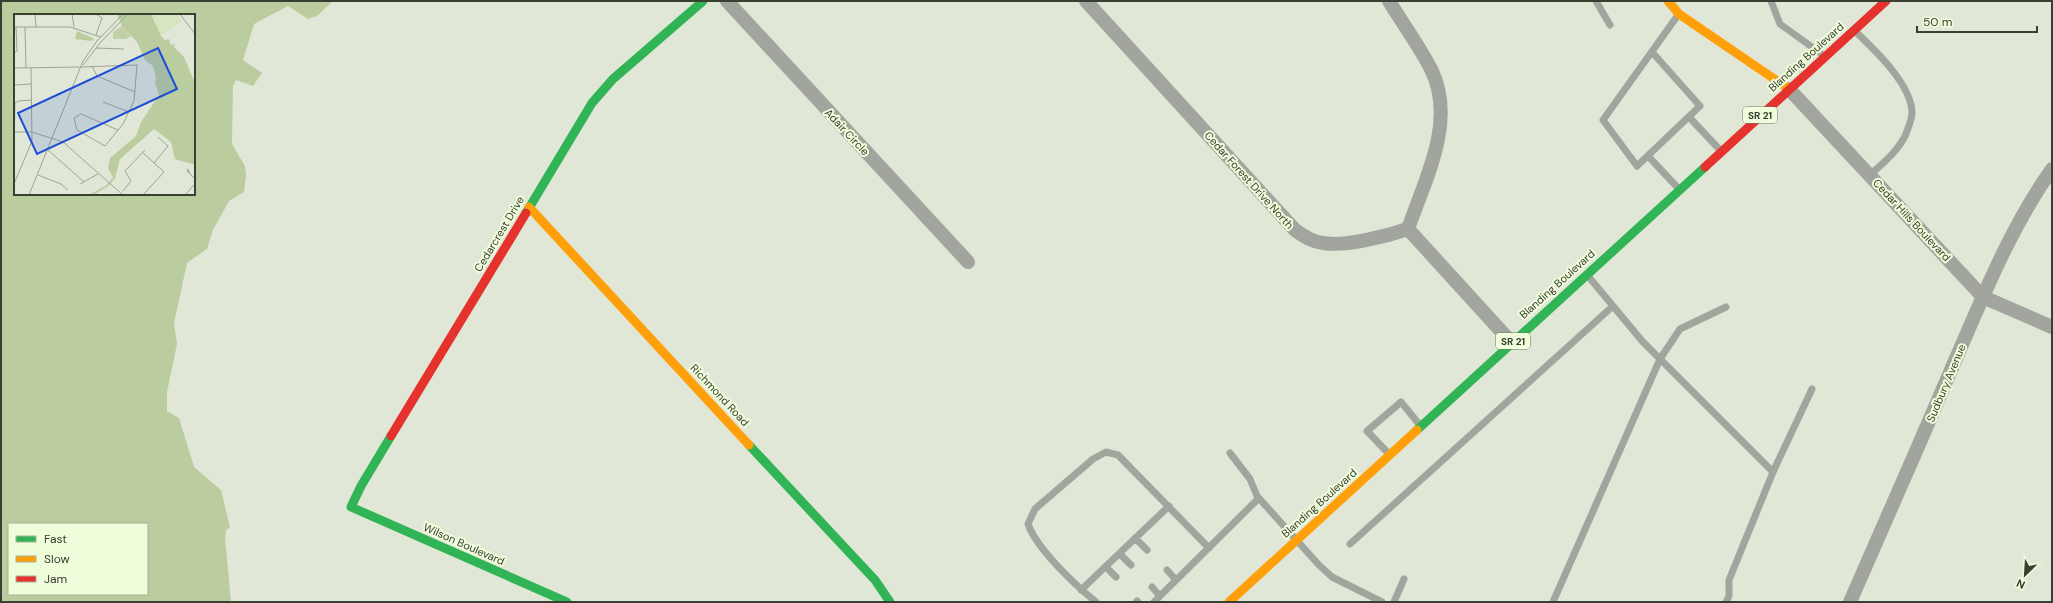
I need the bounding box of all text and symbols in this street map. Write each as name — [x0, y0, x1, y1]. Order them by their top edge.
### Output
scale bar — [1917, 8, 2037, 34]
inset map — [14, 14, 195, 195]
text: 50 m — [1923, 14, 1952, 30]
street label: Blanding Boulevard — [1765, 19, 1847, 94]
street label: Adair Circle — [822, 106, 872, 158]
road number: SR 21 — [1743, 107, 1777, 123]
street label: Cedar Forest Drive North — [1201, 128, 1297, 232]
street label: Cedar Hills Boulevard — [1870, 176, 1954, 264]
street label: Cedarcrest Drive — [471, 194, 527, 274]
street label: Blanding Boulevard — [1516, 246, 1598, 321]
road number: SR 21 — [1496, 333, 1530, 349]
street label: Sudbury Avenue — [1923, 342, 1969, 424]
street label: Richmond Road — [688, 361, 752, 429]
street label: Blanding Boulevard — [1278, 465, 1360, 540]
street label: Wilson Boulevard — [421, 520, 507, 568]
legend — [8, 523, 148, 595]
text: Fast — [44, 531, 67, 547]
text: Slow — [44, 551, 70, 567]
north arrow — [2005, 555, 2045, 595]
text: Jam — [44, 571, 67, 587]
text: N — [2014, 576, 2027, 592]

